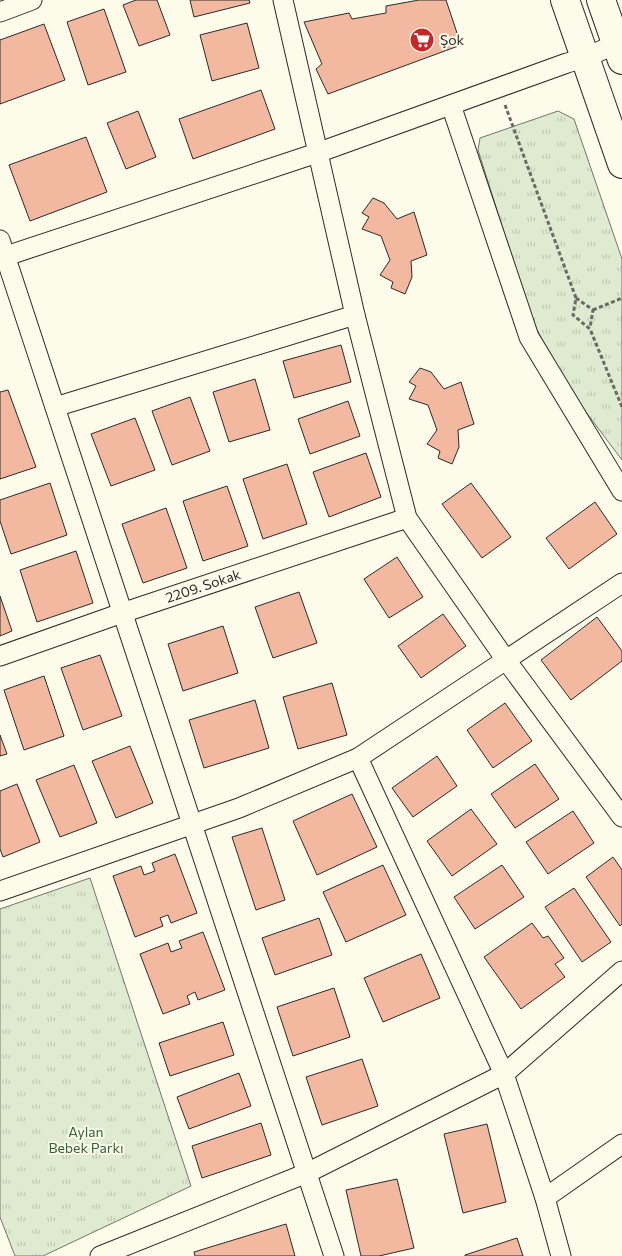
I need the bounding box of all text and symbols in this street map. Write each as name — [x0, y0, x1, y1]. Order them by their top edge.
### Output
supermarket icon: Şok — [409, 27, 435, 53]
place label: Şok — [440, 31, 465, 48]
street label: 2209. Sokak — [163, 565, 243, 606]
park label: Aylan Bebek Parkı — [48, 1123, 124, 1156]

